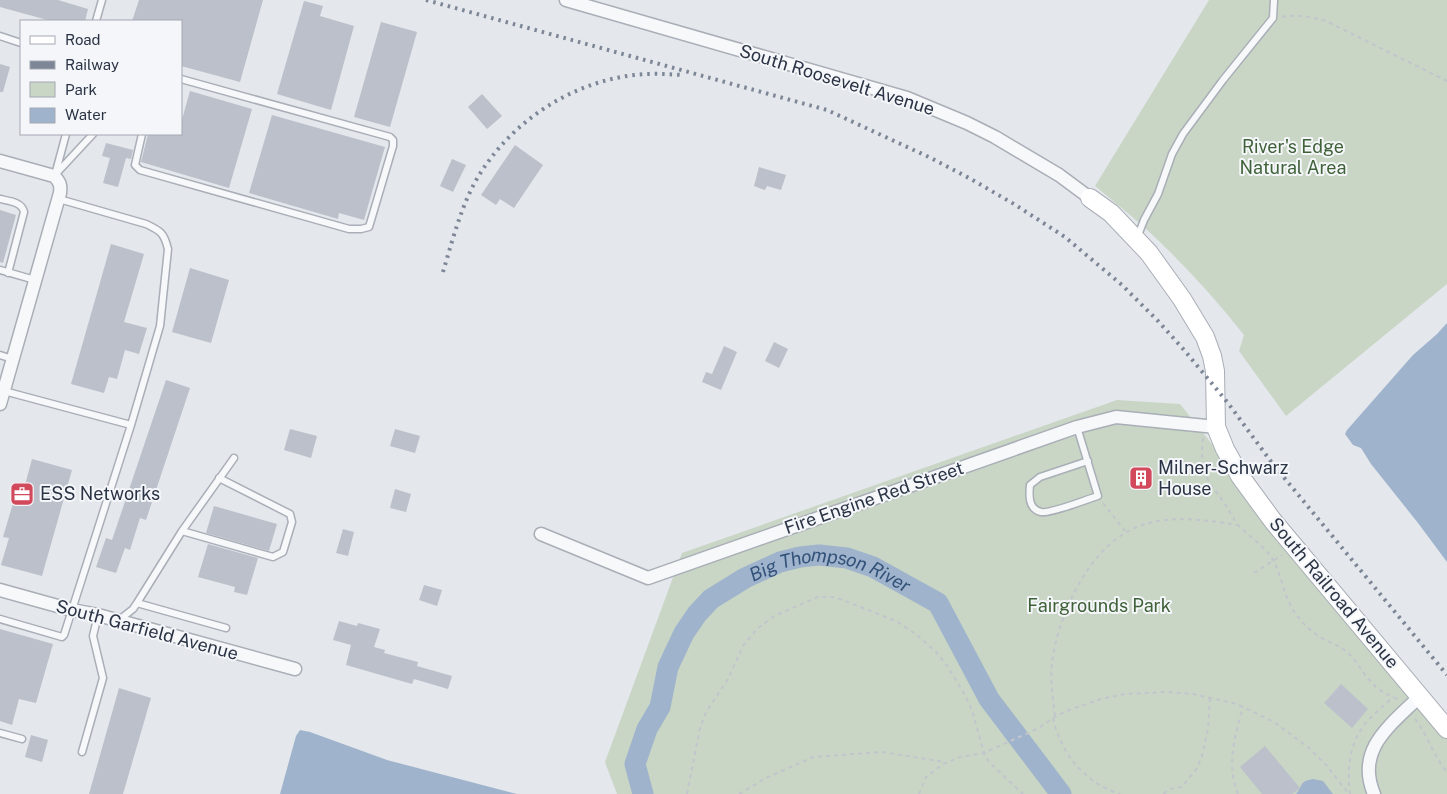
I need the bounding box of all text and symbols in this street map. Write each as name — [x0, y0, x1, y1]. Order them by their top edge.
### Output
legend — [20, 20, 182, 135]
text: Road — [65, 31, 101, 48]
street label: South Roosevelt Avenue — [737, 40, 937, 119]
text: Railway — [65, 56, 119, 73]
text: Park — [65, 81, 97, 98]
text: Water — [65, 106, 107, 123]
park label: River's Edge Natural Area — [1240, 136, 1346, 178]
street label: Fire Engine Red Street — [781, 457, 966, 538]
place label: Milner-Schwarz House — [1158, 457, 1288, 499]
building icon: Milner-Schwarz House — [1128, 465, 1154, 491]
office icon: ESS Networks — [9, 481, 35, 507]
place label: ESS Networks — [40, 483, 160, 504]
street label: South Railroad Avenue — [1265, 513, 1404, 672]
water label: Big Thompson River — [746, 543, 915, 597]
street label: South Garfield Avenue — [54, 595, 241, 664]
park label: Fairgrounds Park — [1027, 595, 1171, 616]

